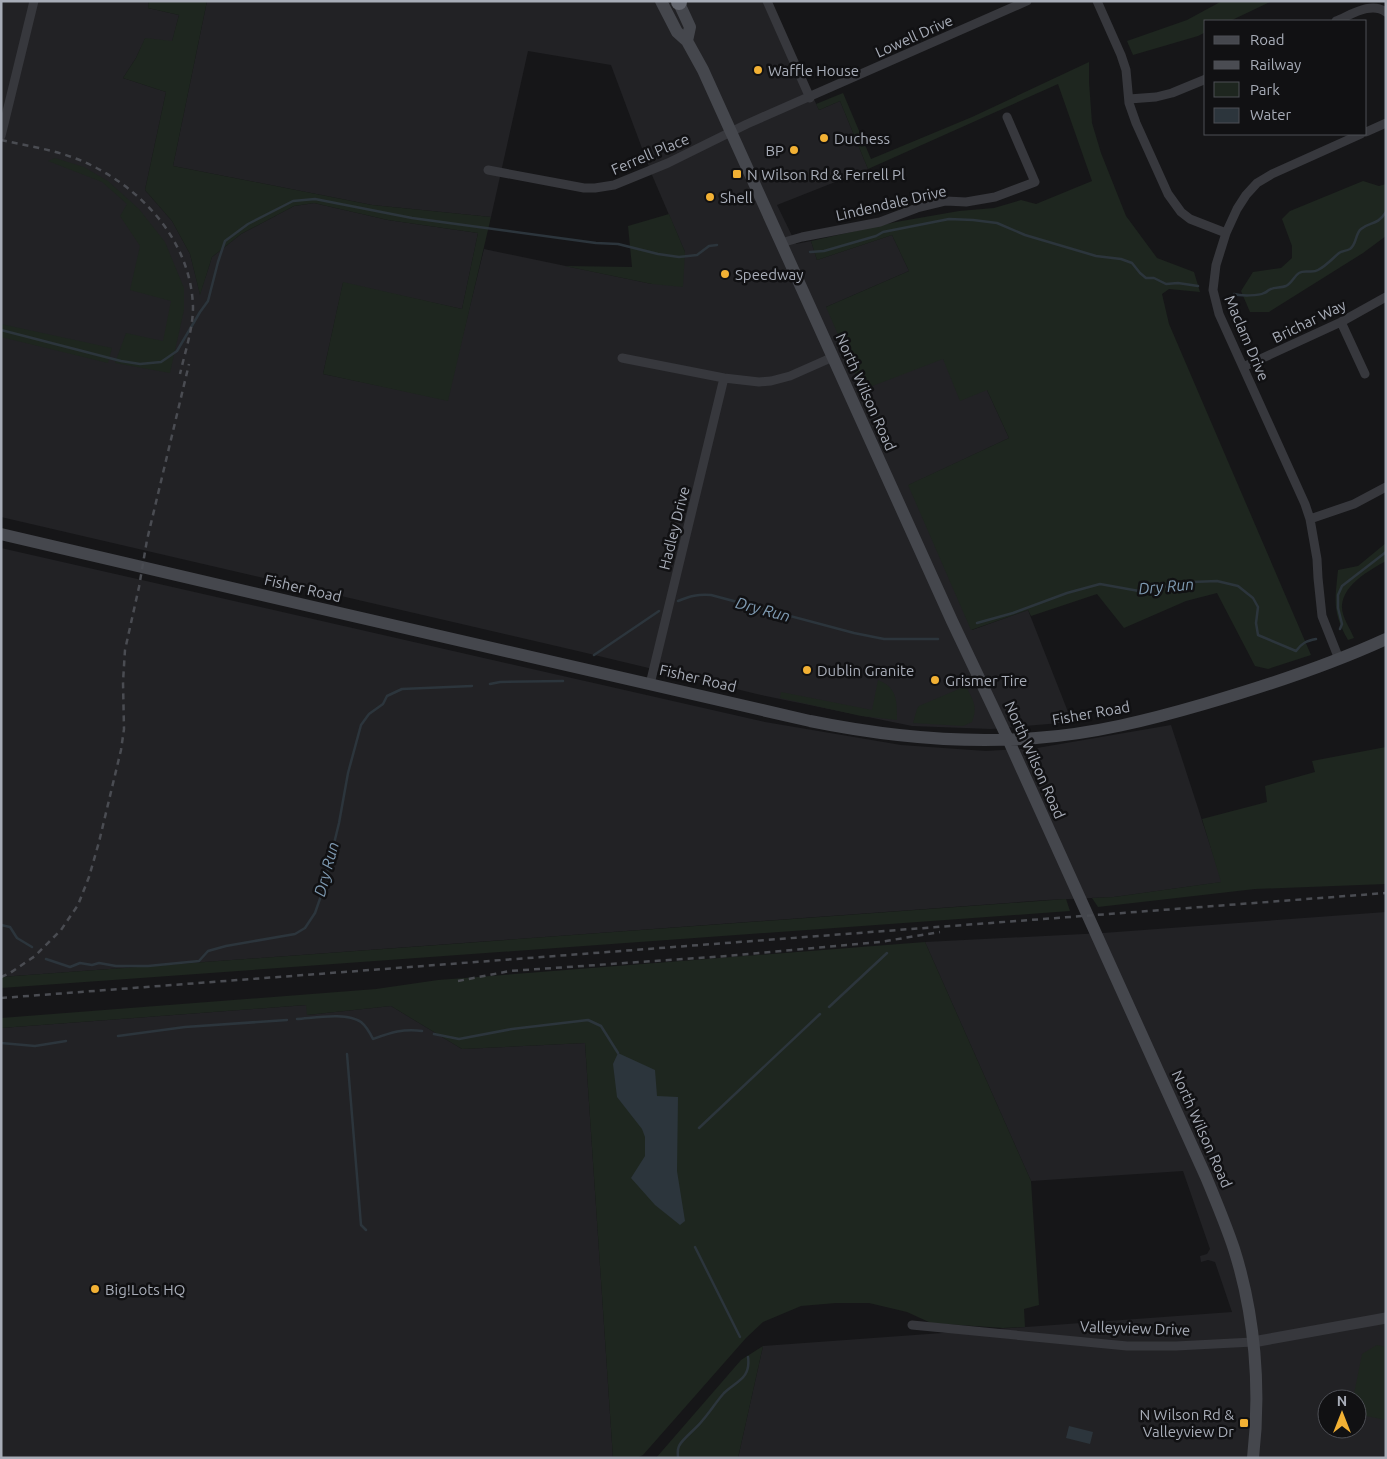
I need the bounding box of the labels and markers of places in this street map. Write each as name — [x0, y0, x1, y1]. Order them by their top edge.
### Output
place label: Waffle House — [768, 62, 859, 79]
marker: Waffle House — [752, 64, 764, 76]
place label: Duchess — [834, 130, 890, 147]
marker: Duchess — [818, 132, 830, 144]
place label: BP — [766, 142, 784, 159]
marker: BP — [788, 144, 800, 156]
place label: N Wilson Rd & Ferrell Pl — [747, 166, 905, 183]
marker: N Wilson Rd & Ferrell Pl — [731, 168, 743, 180]
place label: Shell — [720, 189, 753, 206]
marker: Shell — [704, 191, 716, 203]
place label: Speedway — [735, 266, 804, 283]
marker: Speedway — [719, 268, 731, 280]
place label: Dublin Granite — [817, 662, 914, 679]
marker: Dublin Granite — [801, 664, 813, 676]
place label: Grismer Tire — [945, 672, 1027, 689]
marker: Grismer Tire — [929, 674, 941, 686]
place label: Big!Lots HQ — [105, 1281, 185, 1298]
marker: Big!Lots HQ — [89, 1283, 101, 1295]
place label: N Wilson Rd & Valleyview Dr — [1139, 1406, 1234, 1440]
marker: N Wilson Rd & Valleyview Dr — [1238, 1417, 1250, 1429]

